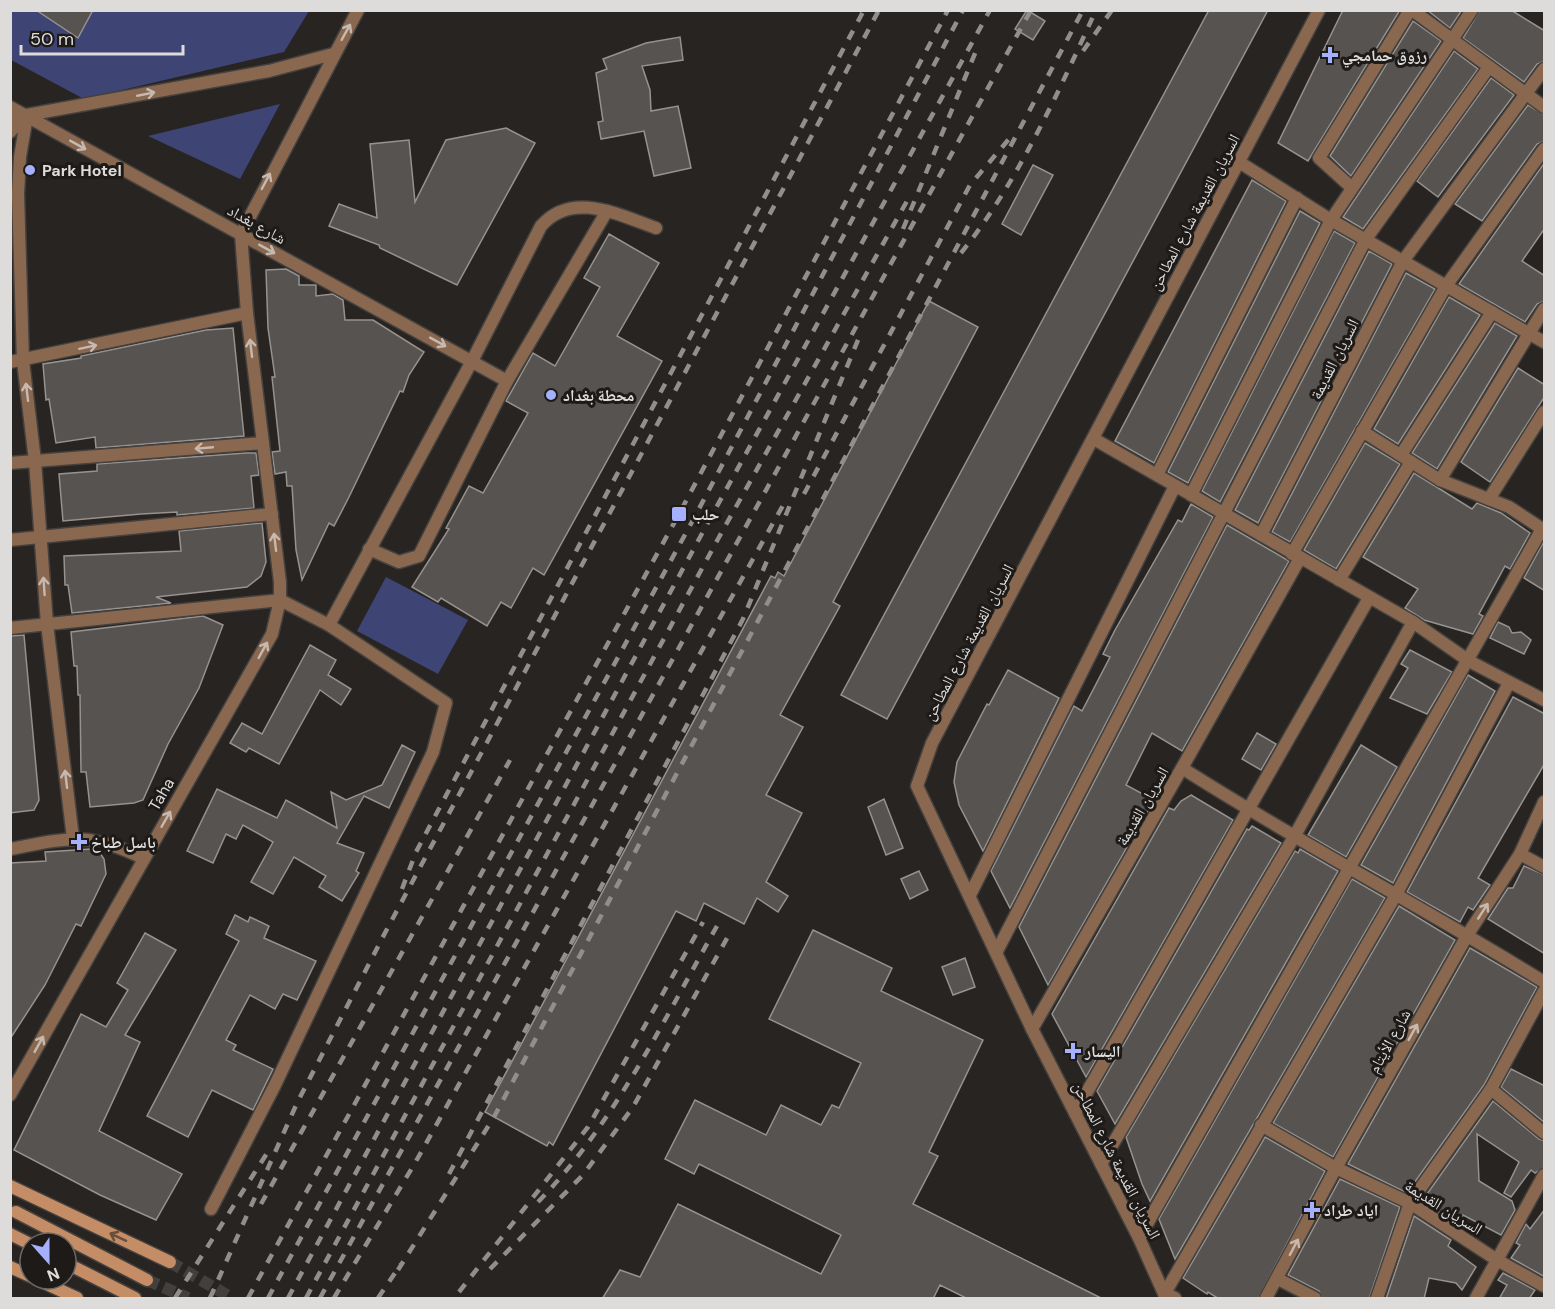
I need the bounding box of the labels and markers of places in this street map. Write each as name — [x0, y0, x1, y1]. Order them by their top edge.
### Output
place label: رزوق حمامجي — [1342, 45, 1427, 68]
marker: رزوق حمامجي — [1323, 48, 1337, 62]
place label: Park Hotel — [42, 160, 122, 181]
marker: Park Hotel — [23, 163, 37, 177]
place label: محطة بغداد — [563, 385, 634, 406]
marker: محطة بغداد — [544, 388, 558, 402]
place label: حلب — [692, 504, 719, 525]
marker: حلب — [670, 505, 688, 523]
place label: باسل طباخ — [91, 832, 156, 853]
marker: باسل طباخ — [72, 835, 86, 849]
place label: اليسار — [1084, 1041, 1121, 1062]
marker: اليسار — [1066, 1044, 1080, 1058]
place label: اياد طراد — [1324, 1200, 1378, 1221]
marker: اياد طراد — [1305, 1203, 1319, 1217]

